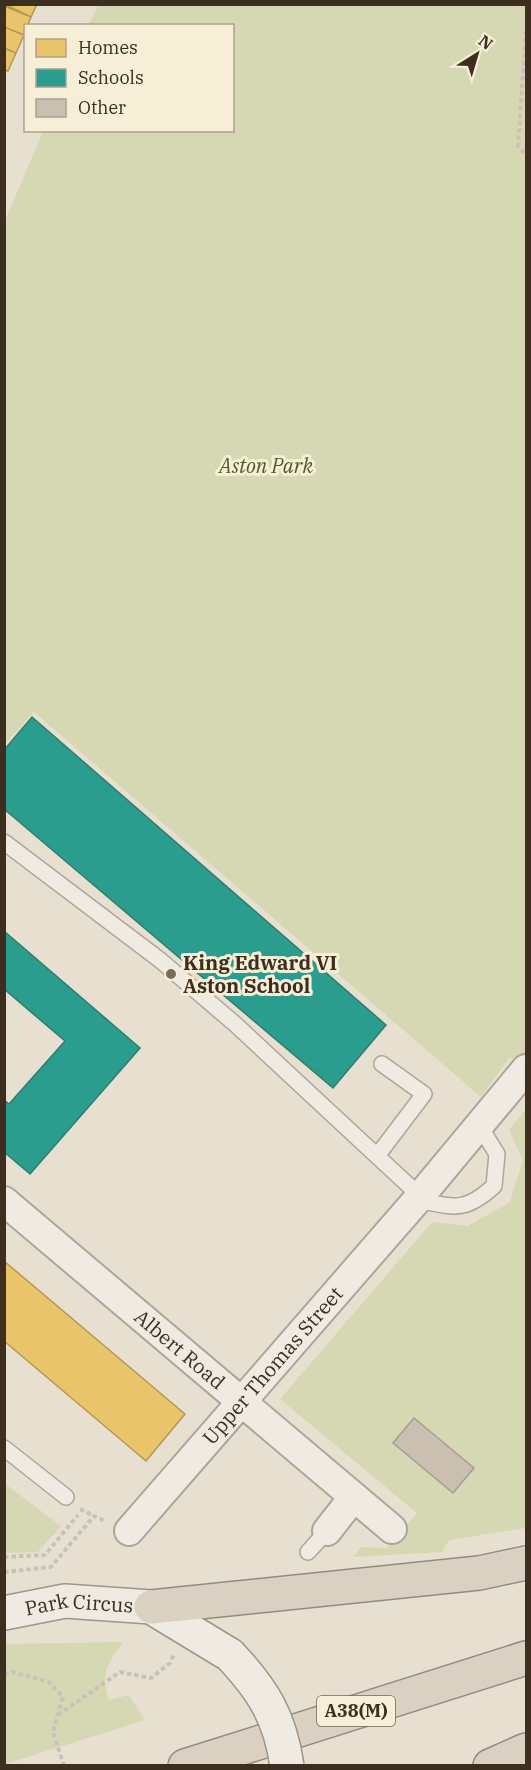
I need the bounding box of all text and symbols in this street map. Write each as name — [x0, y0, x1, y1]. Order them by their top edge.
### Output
legend — [24, 24, 234, 132]
north arrow — [447, 24, 507, 84]
text: N — [475, 30, 497, 54]
text: Homes — [78, 36, 138, 59]
text: Schools — [78, 66, 144, 89]
text: Other — [78, 96, 126, 119]
park label: Aston Park — [217, 452, 314, 479]
place label: King Edward VI Aston School — [183, 949, 337, 999]
marker: King Edward VI Aston School — [164, 967, 178, 981]
street label: Upper Thomas Street — [196, 1281, 349, 1450]
street label: Albert Road — [129, 1303, 231, 1395]
street label: Park Circus — [22, 1587, 134, 1622]
road number: A38(M) — [317, 1696, 395, 1726]

